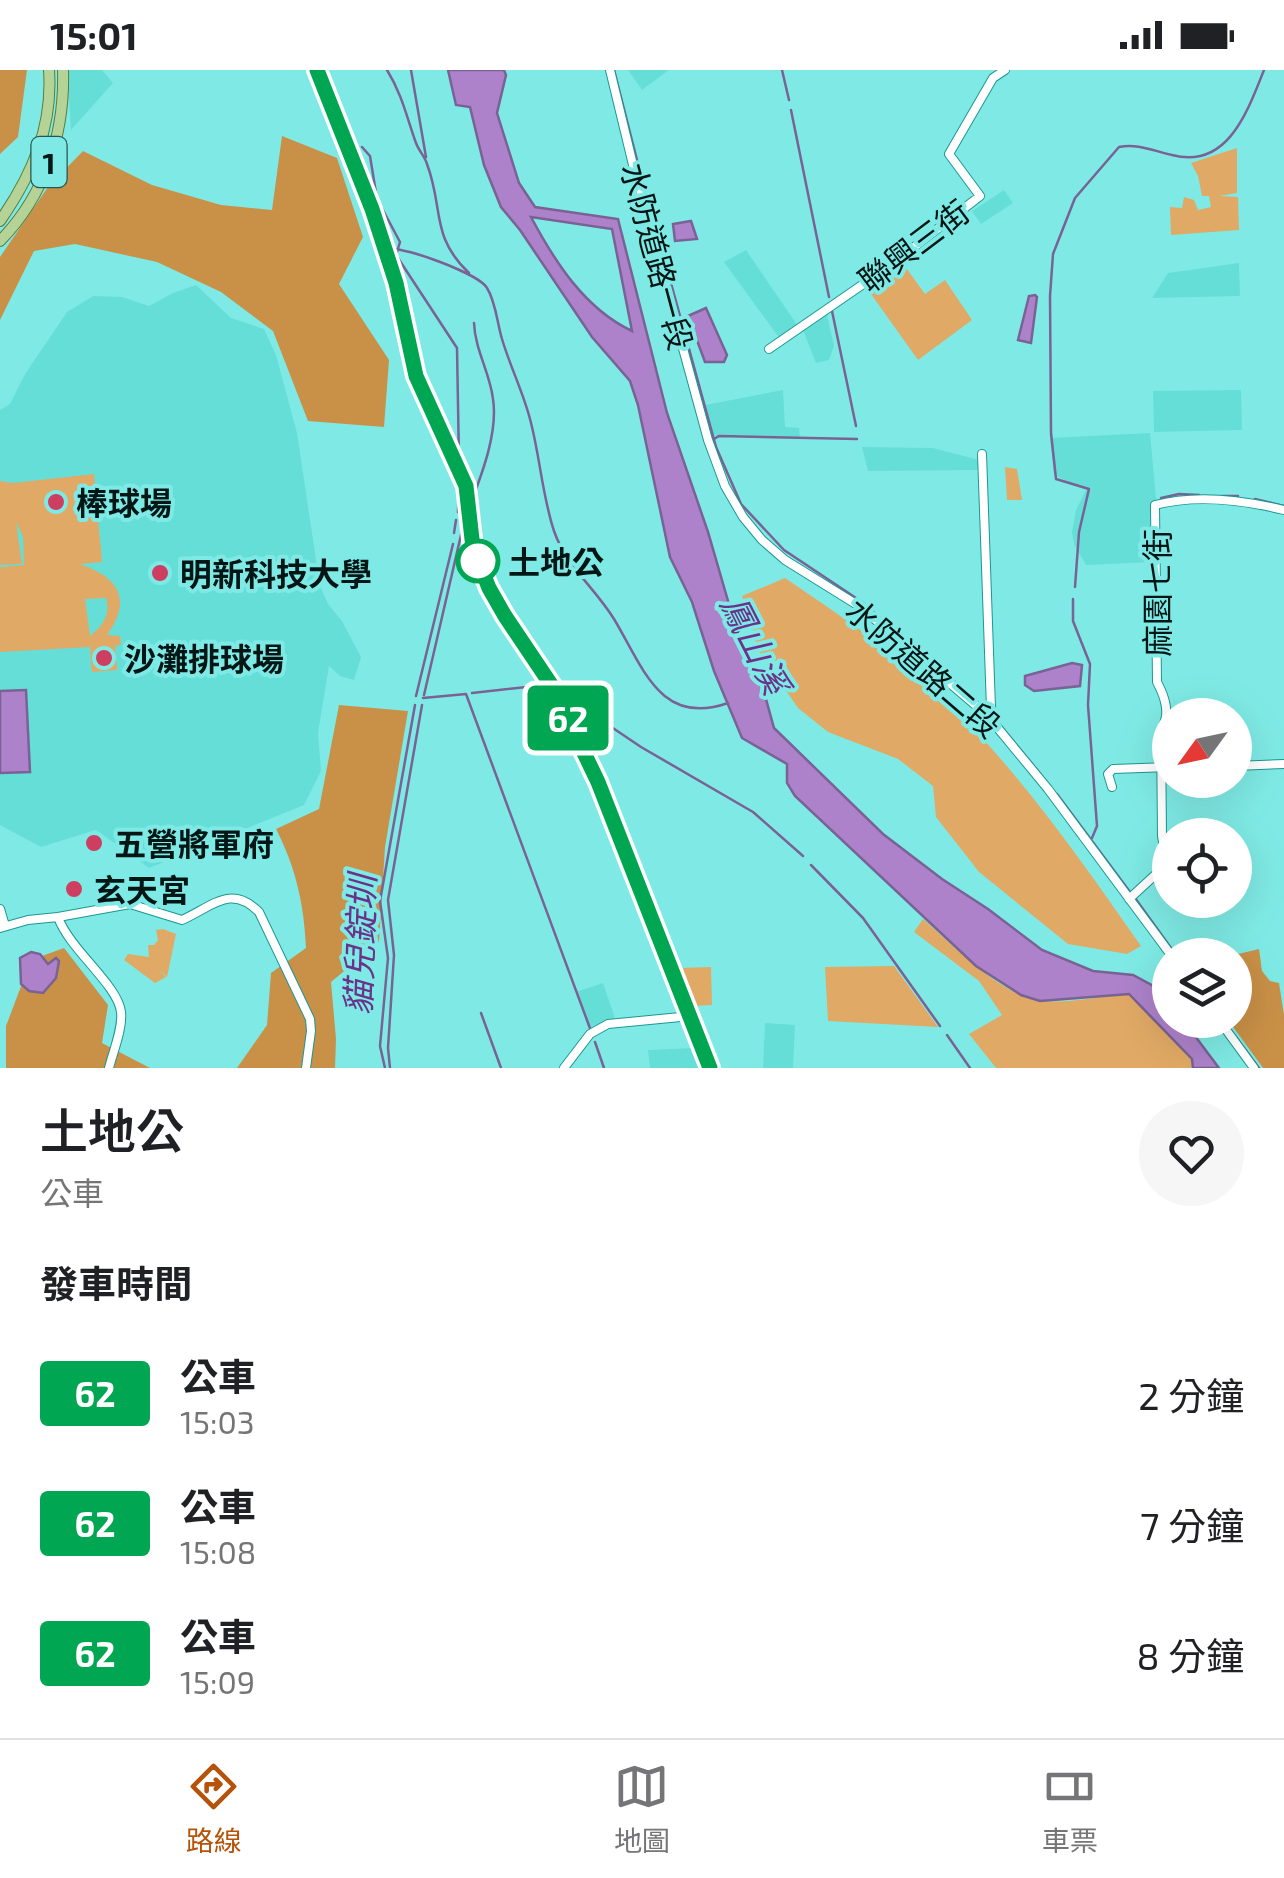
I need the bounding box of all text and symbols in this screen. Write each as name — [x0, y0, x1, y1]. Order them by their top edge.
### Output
text: 15:01 — [50, 12, 138, 58]
road number: 1 — [32, 137, 66, 187]
street label: 水防道路一段 — [615, 158, 701, 354]
street label: 聯興三街 — [850, 191, 976, 299]
place label: 棒球場 — [76, 483, 172, 521]
marker: 棒球場 — [45, 491, 67, 513]
street label: 麻園七街 — [1137, 529, 1175, 657]
marker: 土地公 — [457, 540, 499, 582]
place label: 土地公 — [508, 542, 604, 580]
place label: 明新科技大學 — [180, 554, 372, 592]
marker: 明新科技大學 — [149, 562, 171, 584]
water label: 鳳山溪 — [713, 588, 801, 705]
street label: 水防道路二段 — [839, 590, 1009, 744]
place label: 沙灘排球場 — [124, 639, 284, 677]
marker: 沙灘排球場 — [93, 647, 115, 669]
line badge: 62 — [523, 686, 613, 750]
text: 62 — [548, 697, 589, 739]
north arrow — [1152, 698, 1252, 798]
map controls — [1152, 698, 1252, 1038]
button: locate — [1152, 818, 1252, 918]
place label: 五營將軍府 — [114, 824, 274, 862]
marker: 五營將軍府 — [83, 832, 105, 854]
water label: 貓兒錠圳 — [336, 869, 383, 1016]
place label: 玄天宮 — [94, 870, 190, 908]
marker: 玄天宮 — [63, 878, 85, 900]
button: layers — [1152, 938, 1252, 1038]
text: 土地公 — [40, 1101, 184, 1159]
button: heart — [1139, 1101, 1244, 1206]
text: 公車 — [40, 1173, 104, 1211]
text: 發車時間 — [40, 1260, 192, 1306]
text: 公車 — [180, 1353, 256, 1399]
text: 62 — [75, 1372, 116, 1414]
text: 2 分鐘 — [1138, 1372, 1244, 1418]
text: 15:03 — [180, 1402, 255, 1440]
text: 公車 — [180, 1483, 256, 1529]
text: 62 — [75, 1502, 116, 1544]
text: 7 分鐘 — [1140, 1502, 1244, 1548]
text: 15:08 — [180, 1532, 256, 1570]
text: 公車 — [180, 1613, 256, 1659]
text: 62 — [75, 1632, 116, 1674]
text: 8 分鐘 — [1136, 1632, 1244, 1678]
text: 15:09 — [180, 1662, 255, 1700]
tab: 路線 — [186, 1759, 242, 1859]
tab: 地圖 — [614, 1759, 670, 1859]
tab: 車票 — [1042, 1759, 1098, 1859]

